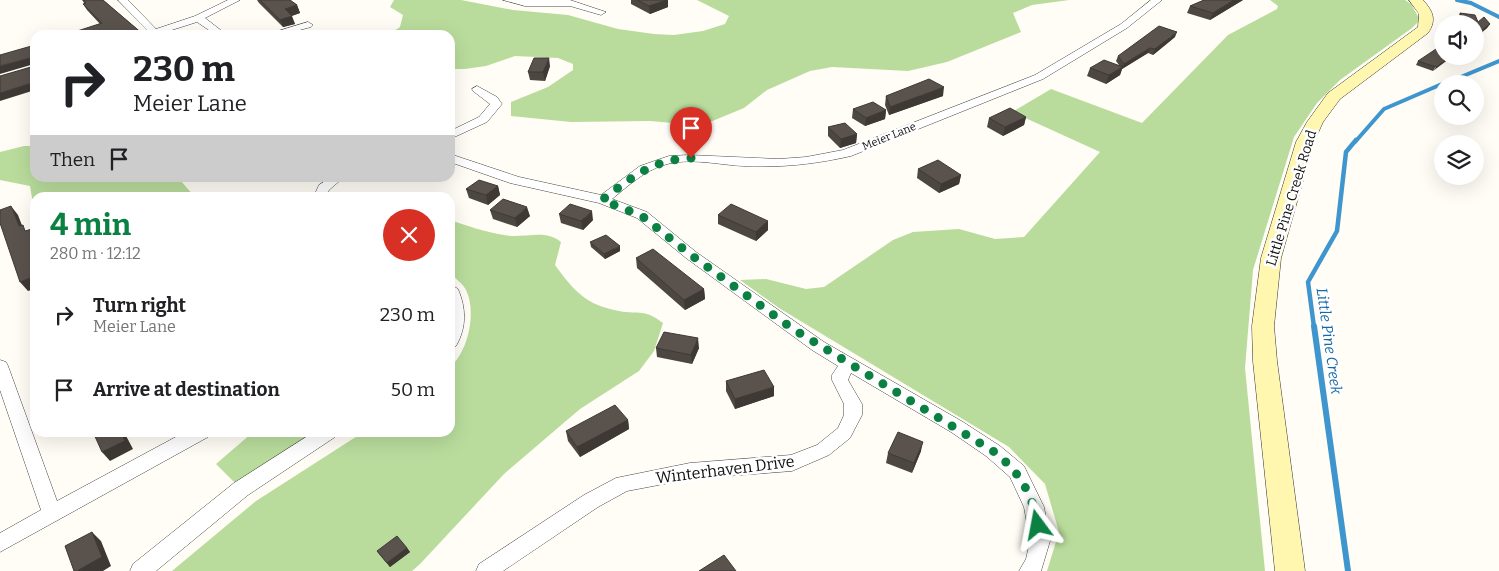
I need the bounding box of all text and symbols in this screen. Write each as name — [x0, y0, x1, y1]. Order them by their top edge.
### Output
map controls — [1434, 15, 1484, 185]
button: sound — [1434, 15, 1484, 65]
text: 230 m — [133, 48, 235, 90]
icon: right — [50, 50, 115, 115]
button: search — [1434, 75, 1484, 125]
text: Meier Lane — [133, 90, 247, 117]
pin — [670, 107, 712, 158]
icon: arrive — [677, 114, 705, 142]
street label: Meier Lane — [860, 120, 918, 153]
street label: Little Pine Creek Road — [1263, 128, 1320, 268]
button: layers — [1434, 135, 1484, 185]
icon: arrive — [105, 145, 133, 173]
text: Then — [50, 148, 95, 171]
text: 4 min — [50, 207, 131, 243]
button: close — [383, 209, 435, 261]
text: 280 m · 12:12 — [50, 244, 141, 263]
water label: Little Pine Creek — [1313, 287, 1346, 396]
text: Turn right — [93, 294, 186, 317]
icon: right — [50, 301, 78, 329]
text: 230 m — [380, 303, 435, 326]
text: Meier Lane — [93, 317, 176, 336]
icon: arrive — [50, 376, 78, 404]
text: Arrive at destination — [93, 378, 280, 401]
text: 50 m — [391, 378, 435, 401]
street label: Winterhaven Drive — [655, 452, 796, 487]
position arrow — [1011, 498, 1063, 550]

